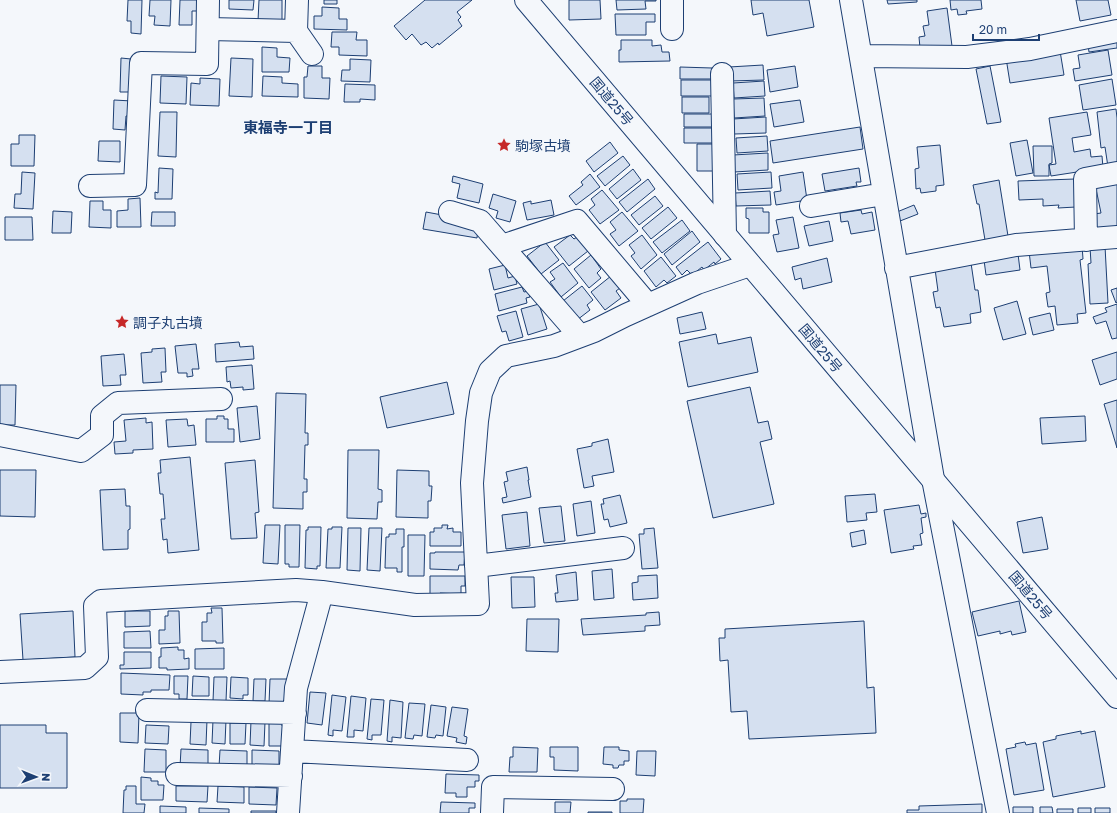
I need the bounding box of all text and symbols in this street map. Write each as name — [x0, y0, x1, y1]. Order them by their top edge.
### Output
scale bar — [973, 16, 1039, 42]
text: 20 m — [979, 22, 1007, 37]
street label: 国道25号 — [587, 73, 637, 129]
district label: 東福寺一丁目 — [243, 118, 333, 136]
place icon: 駒塚古墳 — [496, 137, 512, 153]
place label: 駒塚古墳 — [515, 137, 571, 154]
place icon: 調子丸古墳 — [114, 314, 130, 330]
place label: 調子丸古墳 — [133, 314, 203, 331]
street label: 国道25号 — [796, 320, 846, 376]
street label: 国道25号 — [1006, 567, 1056, 623]
north arrow — [16, 757, 56, 797]
text: N — [40, 773, 53, 781]

